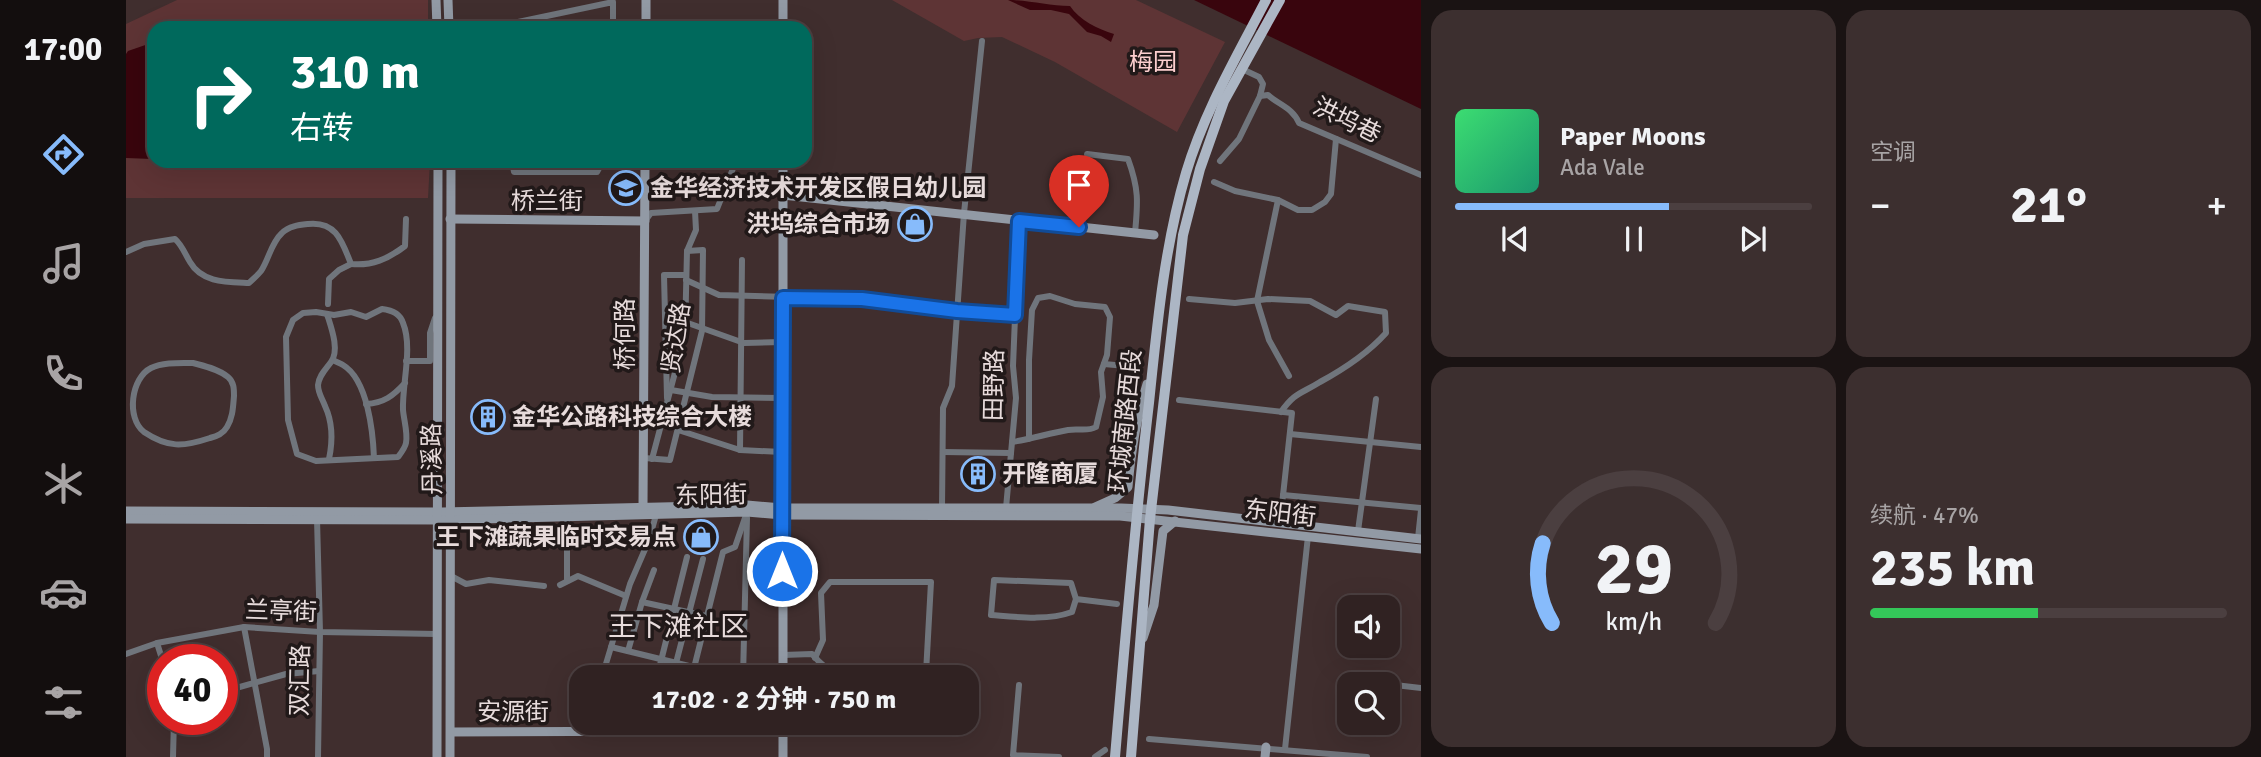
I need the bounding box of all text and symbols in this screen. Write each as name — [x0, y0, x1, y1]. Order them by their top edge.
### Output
text: 17:00 — [24, 30, 102, 69]
text: 310 m — [290, 42, 420, 102]
park label: 梅园 — [1129, 47, 1177, 77]
icon: right — [175, 49, 266, 140]
street label: 洪坞巷 — [1308, 91, 1386, 149]
text: 右转 — [290, 109, 354, 148]
text: Paper Moons — [1560, 121, 1706, 153]
icon: directions — [39, 130, 88, 179]
text: 空调 — [1870, 138, 1916, 167]
text: Ada Vale — [1560, 153, 1645, 182]
pin — [1049, 155, 1109, 227]
icon: arrive — [1060, 166, 1098, 204]
school or university icon: 金华经济技术开发区假日幼儿园 — [607, 169, 645, 207]
place label: 金华经济技术开发区假日幼儿园 — [650, 173, 986, 203]
text: 21° — [2010, 173, 2087, 237]
text: − — [1870, 182, 1891, 229]
text: + — [2206, 182, 2227, 229]
street label: 桥兰街 — [511, 186, 583, 216]
shop icon: 洪坞综合市场 — [896, 205, 934, 243]
place label: 洪坞综合市场 — [746, 209, 890, 239]
icon: previous — [1496, 220, 1534, 258]
icon: pause — [1615, 220, 1653, 258]
icon: next — [1734, 220, 1772, 258]
icon: music — [39, 239, 88, 288]
street label: 桥何路 — [610, 298, 640, 370]
street label: 贤达路 — [656, 300, 696, 376]
street label: 环城南路西段 — [1103, 348, 1147, 494]
icon: phone — [39, 349, 88, 398]
street label: 田野路 — [978, 349, 1010, 421]
building icon: 金华公路科技综合大楼 — [469, 398, 507, 436]
place label: 金华公路科技综合大楼 — [512, 402, 752, 432]
street label: 丹溪路 — [416, 423, 448, 495]
building icon: 开隆商厦 — [959, 455, 997, 493]
icon: climate — [39, 459, 88, 508]
place label: 开隆商厦 — [1002, 459, 1098, 489]
street label: 东阳街 — [675, 479, 747, 511]
street label: 东阳街 — [1242, 494, 1318, 532]
text: 续航 · 47% — [1870, 501, 1979, 530]
shop icon: 王下滩蔬果临时交易点 — [682, 518, 720, 556]
place label: 王下滩蔬果临时交易点 — [436, 522, 676, 552]
text: 29 — [1594, 525, 1673, 614]
position arrow — [745, 534, 819, 608]
text: 235 km — [1870, 536, 2035, 600]
icon: car — [39, 568, 88, 617]
street label: 兰亭街 — [244, 595, 318, 627]
map controls — [1337, 595, 1400, 735]
button: sound — [1337, 595, 1400, 658]
text: km/h — [1605, 606, 1662, 637]
district label: 王下滩社区 — [608, 610, 748, 644]
speed limit sign: 40 — [147, 644, 238, 735]
street label: 双汇路 — [284, 644, 316, 716]
button: search — [1337, 672, 1400, 735]
icon: filters — [39, 678, 88, 727]
text: 17:02 · 2 分钟 · 750 m — [652, 684, 896, 716]
street label: 安源街 — [477, 697, 549, 727]

